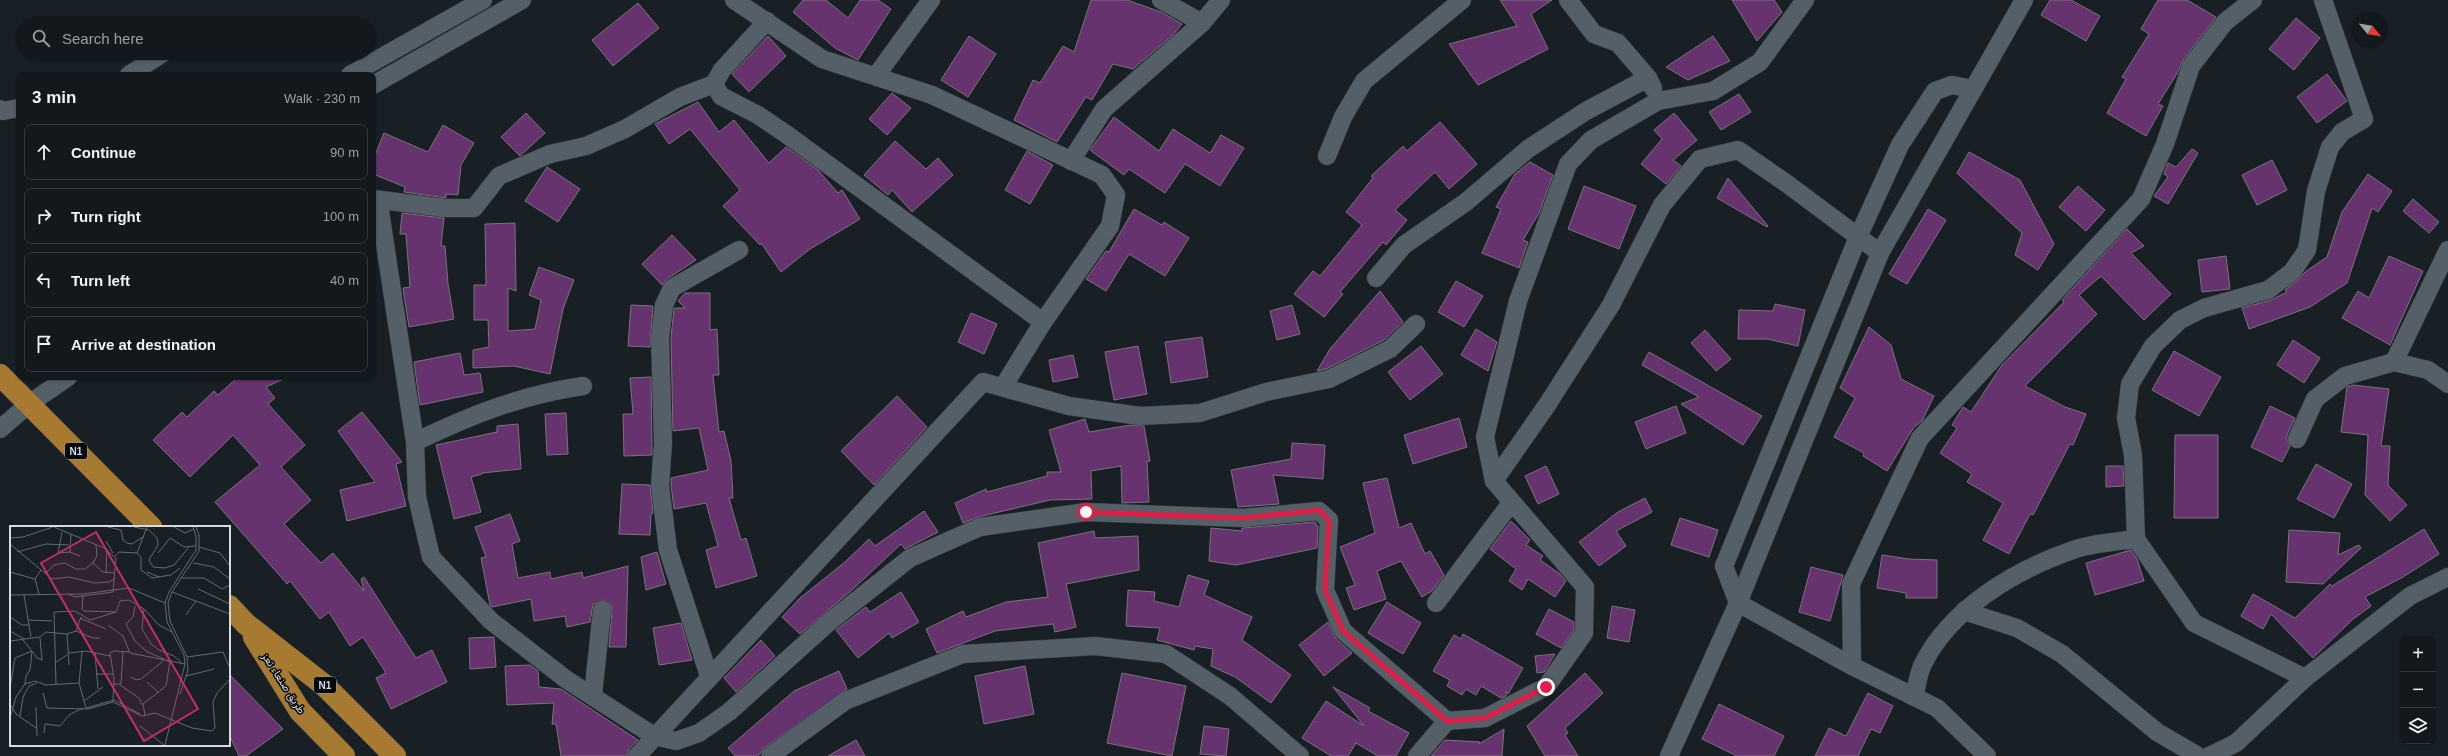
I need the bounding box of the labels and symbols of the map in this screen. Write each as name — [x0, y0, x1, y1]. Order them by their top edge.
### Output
north arrow — [2352, 12, 2388, 48]
road number: N1 — [65, 443, 87, 459]
route start — [1077, 503, 1095, 521]
inset map — [10, 526, 230, 746]
street label: طريق صنعاء تعز — [259, 650, 308, 716]
road number: N1 — [314, 677, 336, 693]
route end — [1537, 678, 1555, 696]

